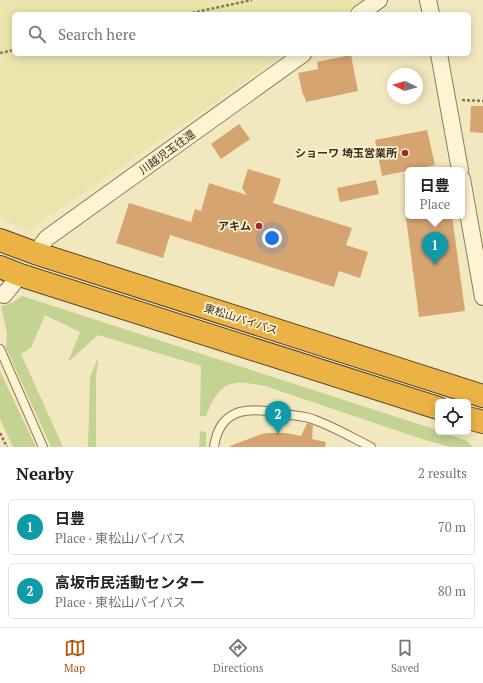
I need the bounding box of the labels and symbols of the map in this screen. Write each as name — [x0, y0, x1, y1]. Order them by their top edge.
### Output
north arrow — [387, 68, 423, 104]
street label: 川越児玉往還 — [136, 127, 198, 177]
place label: ショーワ 埼玉営業所 — [295, 146, 397, 160]
marker: ショーワ 埼玉営業所 — [400, 148, 410, 158]
place label: アキム — [218, 219, 251, 233]
marker: アキム — [254, 221, 264, 231]
your location — [262, 228, 282, 248]
pin: 1 — [422, 232, 448, 265]
street label: 東松山バイパス — [202, 300, 280, 338]
pin: 2 — [265, 401, 291, 434]

